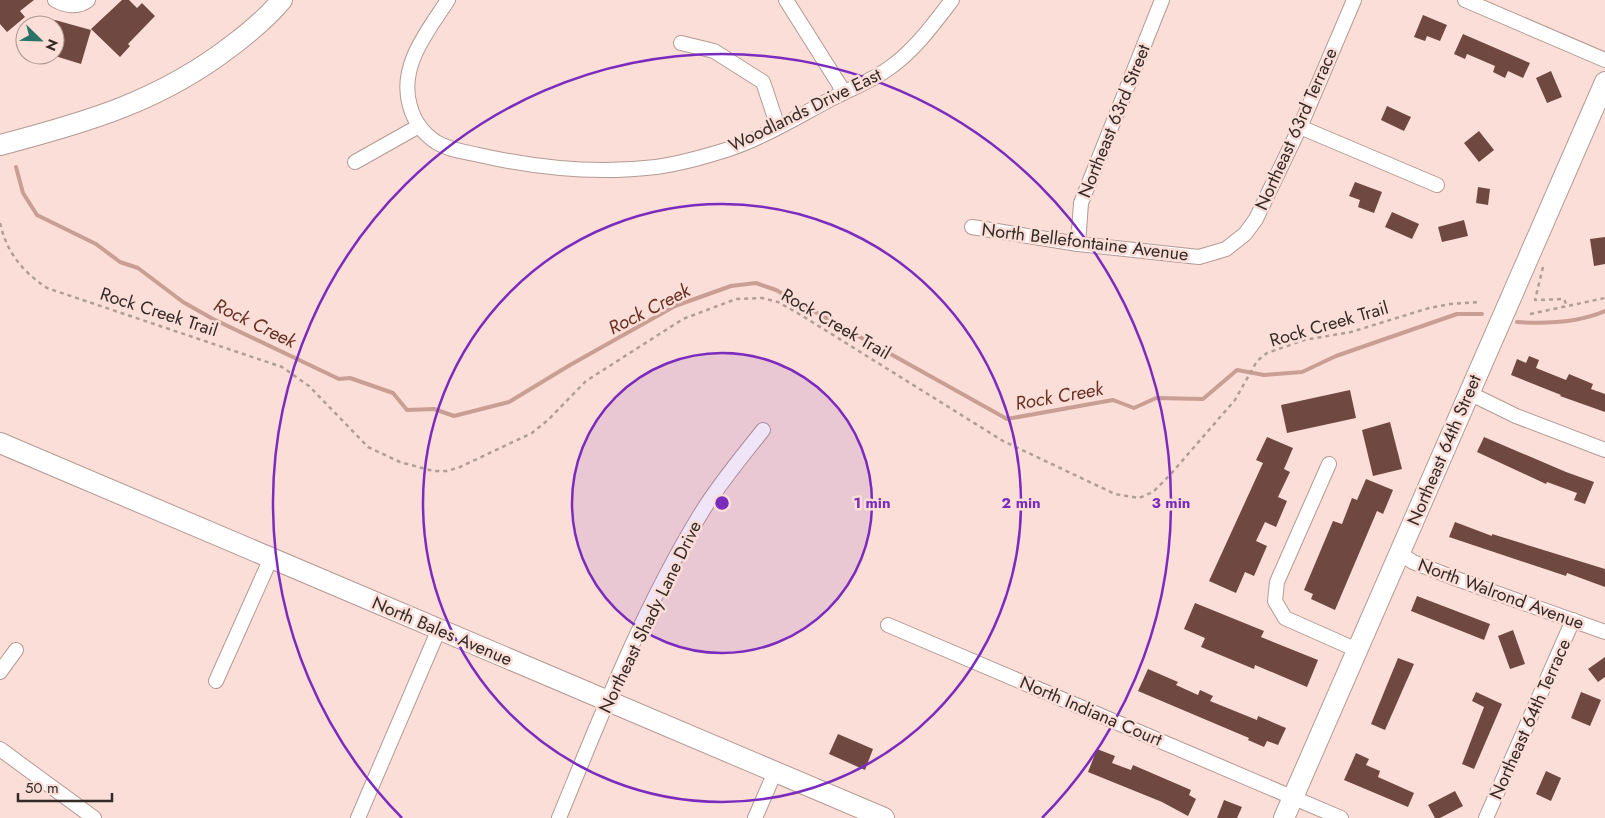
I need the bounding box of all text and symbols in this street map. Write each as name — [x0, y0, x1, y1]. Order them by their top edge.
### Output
north arrow — [15, 15, 65, 65]
text: N — [41, 36, 63, 54]
street label: Northeast 63rd Street — [1071, 40, 1157, 202]
street label: Northeast 63rd Terrace — [1248, 44, 1344, 214]
street label: Woodlands Drive East — [724, 61, 886, 158]
street label: North Bellefontaine Avenue — [980, 216, 1190, 268]
water label: Rock Creek — [603, 276, 695, 341]
street label: Rock Creek Trail — [97, 281, 221, 343]
street label: Rock Creek Trail — [776, 282, 896, 366]
water label: Rock Creek — [209, 291, 302, 355]
street label: Rock Creek Trail — [1267, 295, 1391, 353]
street label: Northeast 64th Street — [1400, 370, 1488, 529]
water label: Rock Creek — [1013, 375, 1106, 417]
text: 1 min — [853, 492, 891, 514]
text: 2 min — [1001, 492, 1041, 514]
text: 3 min — [1152, 492, 1190, 514]
centre of rings — [713, 494, 731, 512]
street label: Northeast Shady Lane Drive — [592, 516, 708, 718]
street label: North Walrond Avenue — [1414, 552, 1588, 636]
street label: North Bales Avenue — [368, 590, 516, 672]
street label: Northeast 64th Terrace — [1483, 635, 1577, 803]
street label: North Indiana Court — [1016, 669, 1167, 753]
scale bar — [18, 770, 111, 802]
text: 50 m — [25, 777, 59, 799]

